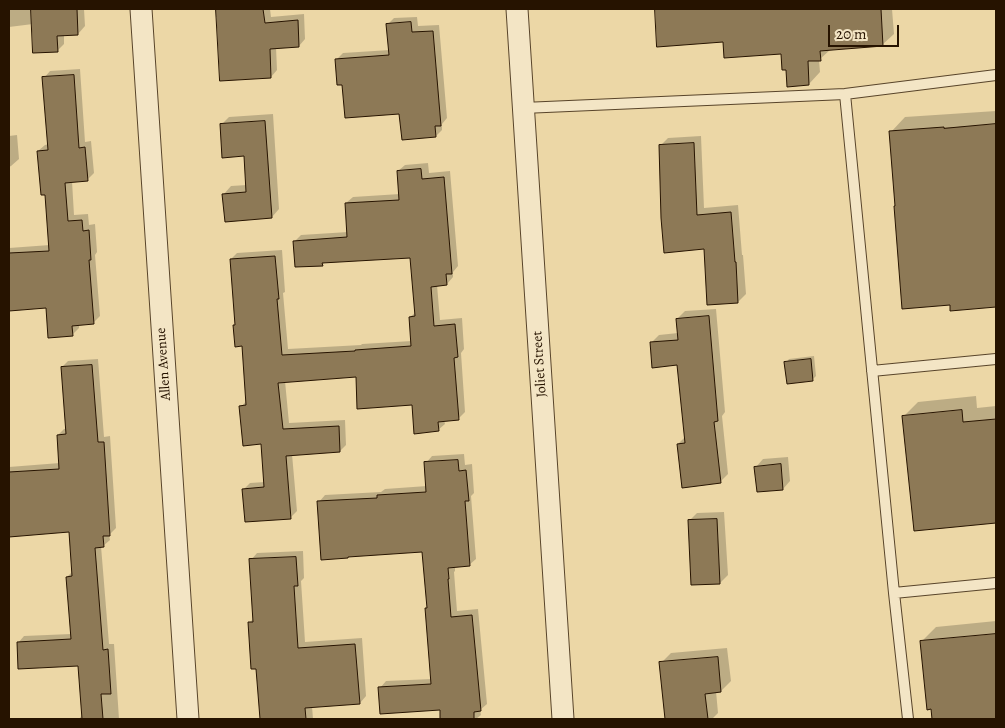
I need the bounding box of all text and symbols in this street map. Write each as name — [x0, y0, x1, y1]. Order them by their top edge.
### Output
scale bar — [830, 15, 901, 47]
text: 20 m — [836, 24, 867, 44]
street label: Allen Avenue — [153, 327, 175, 401]
street label: Joliet Street — [529, 330, 551, 398]

